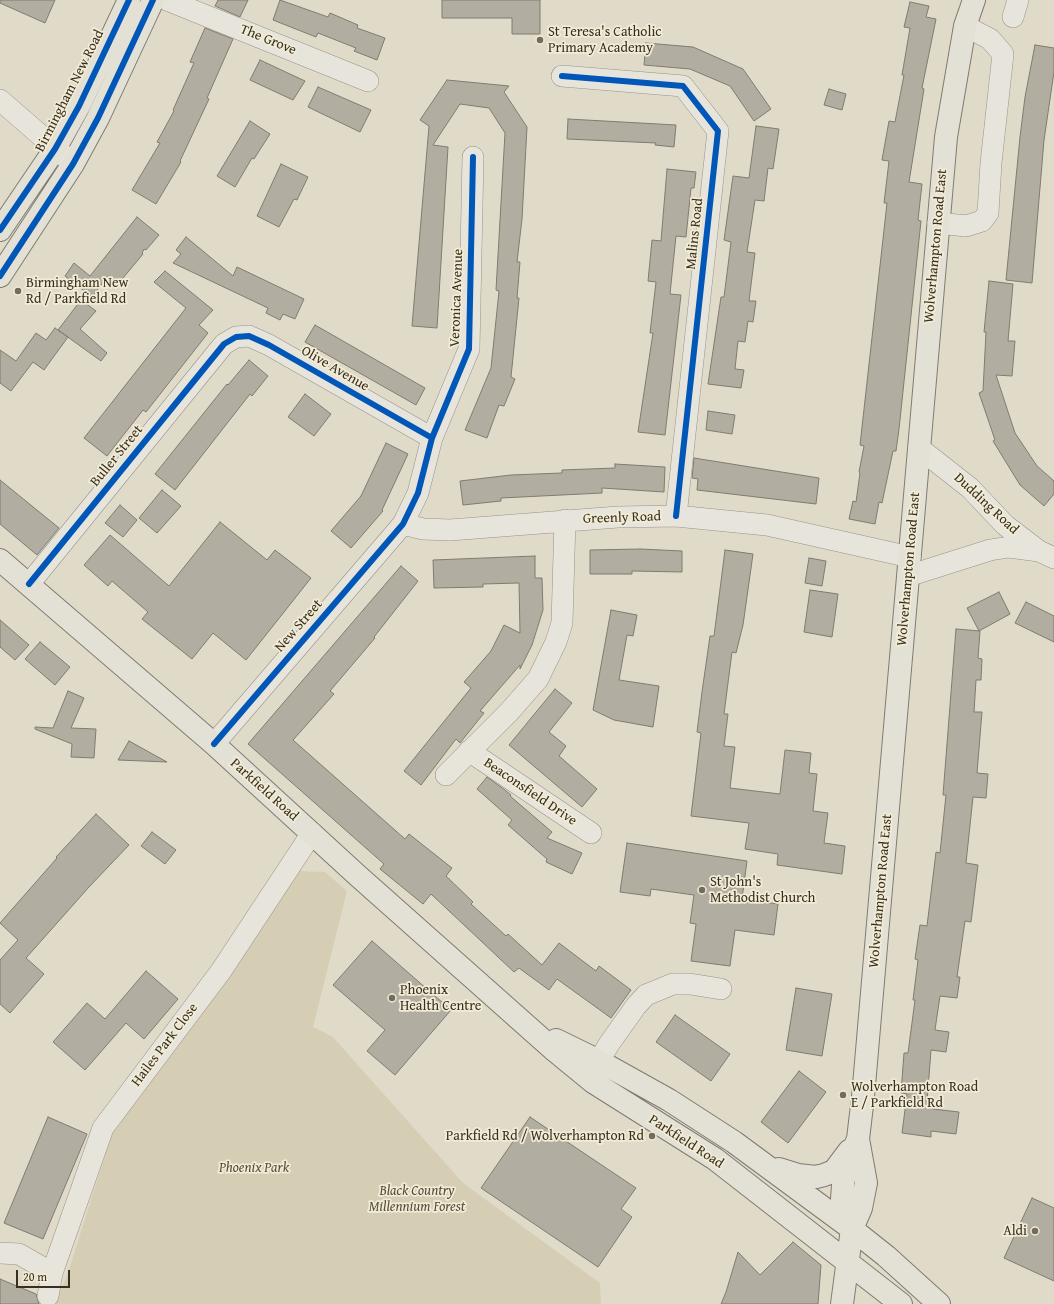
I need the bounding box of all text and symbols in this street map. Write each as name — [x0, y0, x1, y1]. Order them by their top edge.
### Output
street label: The Grove — [237, 21, 299, 59]
place label: St Teresa's Catholic Primary Academy — [548, 24, 662, 56]
street label: Birmingham New Road — [32, 27, 108, 155]
marker: St Teresa's Catholic Primary Academy — [535, 35, 545, 45]
street label: Wolverhampton Road East — [921, 168, 951, 324]
street label: Malins Road — [683, 197, 707, 271]
street label: Veronica Avenue — [447, 249, 467, 347]
place label: Birmingham New Rd / Parkfield Rd — [26, 275, 128, 308]
marker: Birmingham New Rd / Parkfield Rd — [13, 286, 23, 296]
street label: Olive Avenue — [298, 343, 372, 395]
street label: Buller Street — [87, 422, 147, 490]
street label: Dudding Road — [950, 470, 1022, 538]
street label: Wolverhampton Road East — [894, 491, 924, 647]
street label: Greenly Road — [583, 508, 661, 528]
street label: New Street — [272, 596, 326, 656]
street label: Parkfield Road — [227, 755, 301, 825]
street label: Beaconsfield Drive — [480, 755, 580, 829]
street label: Wolverhampton Road East — [866, 813, 896, 969]
place label: St John's Methodist Church — [710, 874, 815, 906]
marker: St John's Methodist Church — [697, 885, 707, 895]
place label: Phoenix Health Centre — [400, 982, 481, 1014]
marker: Phoenix Health Centre — [387, 993, 397, 1003]
street label: Hailes Park Close — [128, 1000, 202, 1090]
place label: Wolverhampton Road E / Parkfield Rd — [851, 1079, 978, 1112]
marker: Wolverhampton Road E / Parkfield Rd — [838, 1090, 848, 1100]
street label: Parkfield Road — [645, 1112, 727, 1172]
place label: Parkfield Rd / Wolverhampton Rd — [446, 1128, 644, 1144]
marker: Parkfield Rd / Wolverhampton Rd — [647, 1131, 657, 1141]
park label: Phoenix Park — [219, 1160, 289, 1176]
park label: Black Country Millennium Forest — [369, 1183, 465, 1216]
place label: Aldi — [1003, 1223, 1027, 1239]
marker: Aldi — [1030, 1226, 1040, 1236]
scale bar — [18, 1262, 72, 1288]
text: 20 m — [23, 1268, 47, 1285]

